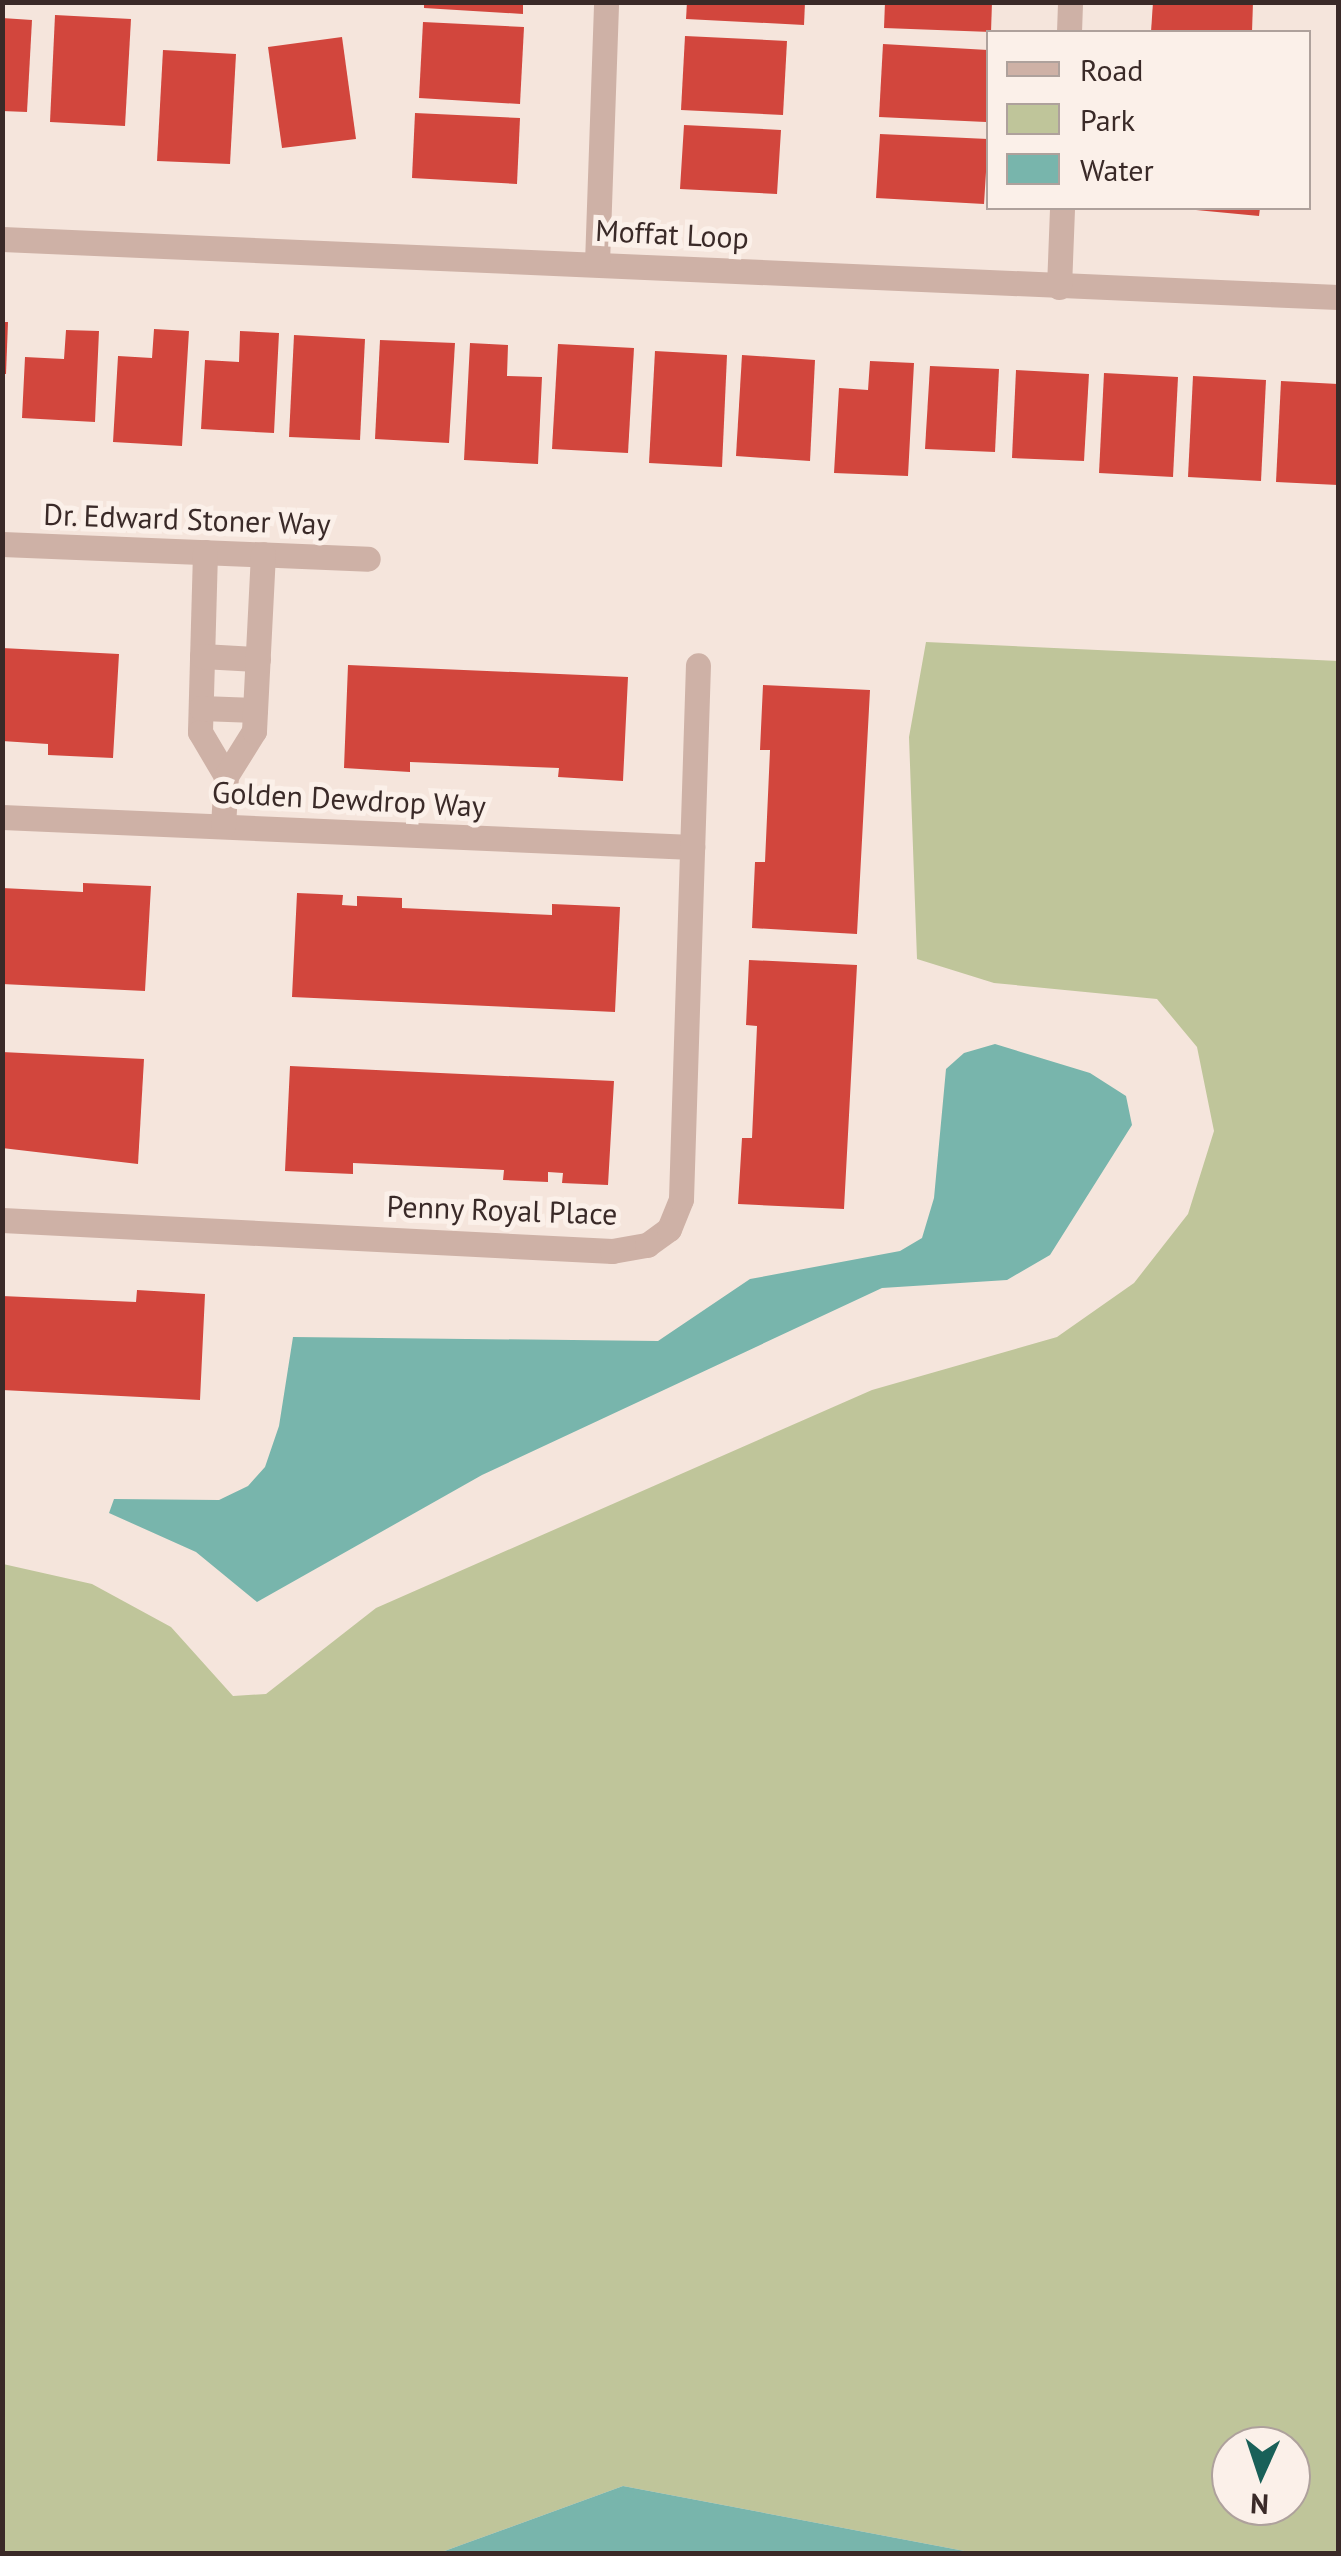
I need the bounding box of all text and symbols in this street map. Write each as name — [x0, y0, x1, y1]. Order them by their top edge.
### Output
legend — [986, 30, 1311, 210]
text: Road — [1080, 50, 1144, 89]
text: Park — [1080, 100, 1135, 139]
text: Water — [1080, 150, 1154, 189]
street label: Moffat Loop — [594, 212, 750, 256]
street label: Dr. Edward Stoner Way — [41, 496, 333, 542]
street label: Golden Dewdrop Way — [211, 774, 487, 824]
street label: Penny Royal Place — [385, 1188, 619, 1232]
north arrow — [1211, 2426, 1311, 2526]
text: N — [1249, 2486, 1270, 2523]

